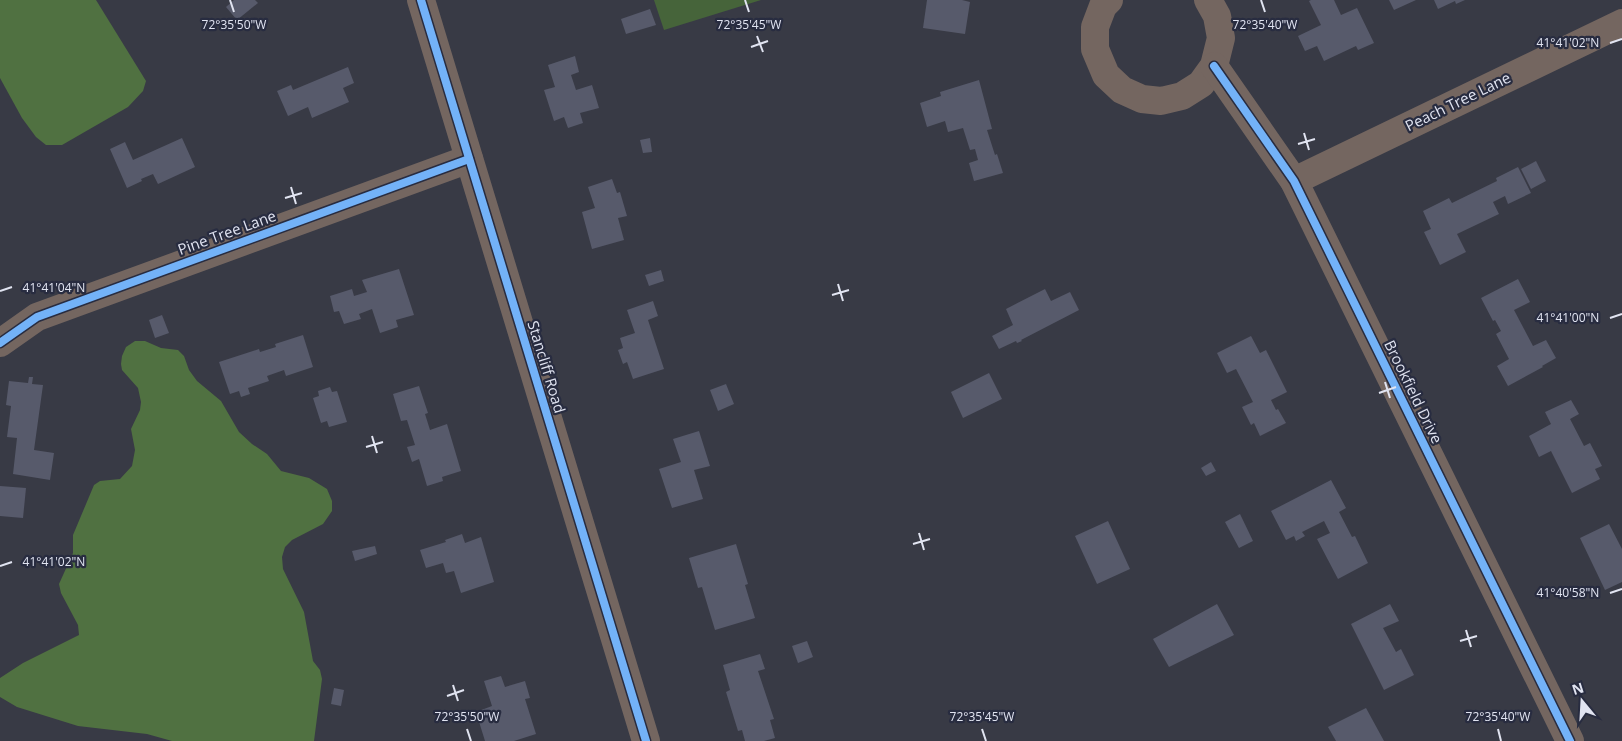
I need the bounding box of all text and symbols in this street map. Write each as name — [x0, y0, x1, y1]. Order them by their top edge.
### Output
text: 72°35'50"W — [202, 16, 266, 33]
text: 72°35'45"W — [717, 16, 781, 33]
text: 72°35'40"W — [1233, 16, 1297, 33]
text: 41°41'02"N — [1537, 34, 1599, 51]
street label: Peach Tree Lane — [1402, 67, 1514, 135]
street label: Pine Tree Lane — [175, 205, 279, 259]
text: 41°41'04"N — [23, 279, 85, 296]
text: 41°41'00"N — [1537, 309, 1599, 326]
street label: Stancliff Road — [523, 318, 571, 415]
street label: Brookfield Drive — [1380, 337, 1448, 447]
text: 41°41'02"N — [23, 553, 85, 570]
text: 41°40'58"N — [1537, 584, 1599, 601]
north arrow — [1557, 676, 1607, 726]
text: N — [1569, 677, 1586, 699]
text: 72°35'50"W — [435, 708, 499, 725]
text: 72°35'45"W — [950, 708, 1014, 725]
text: 72°35'40"W — [1466, 708, 1530, 725]

